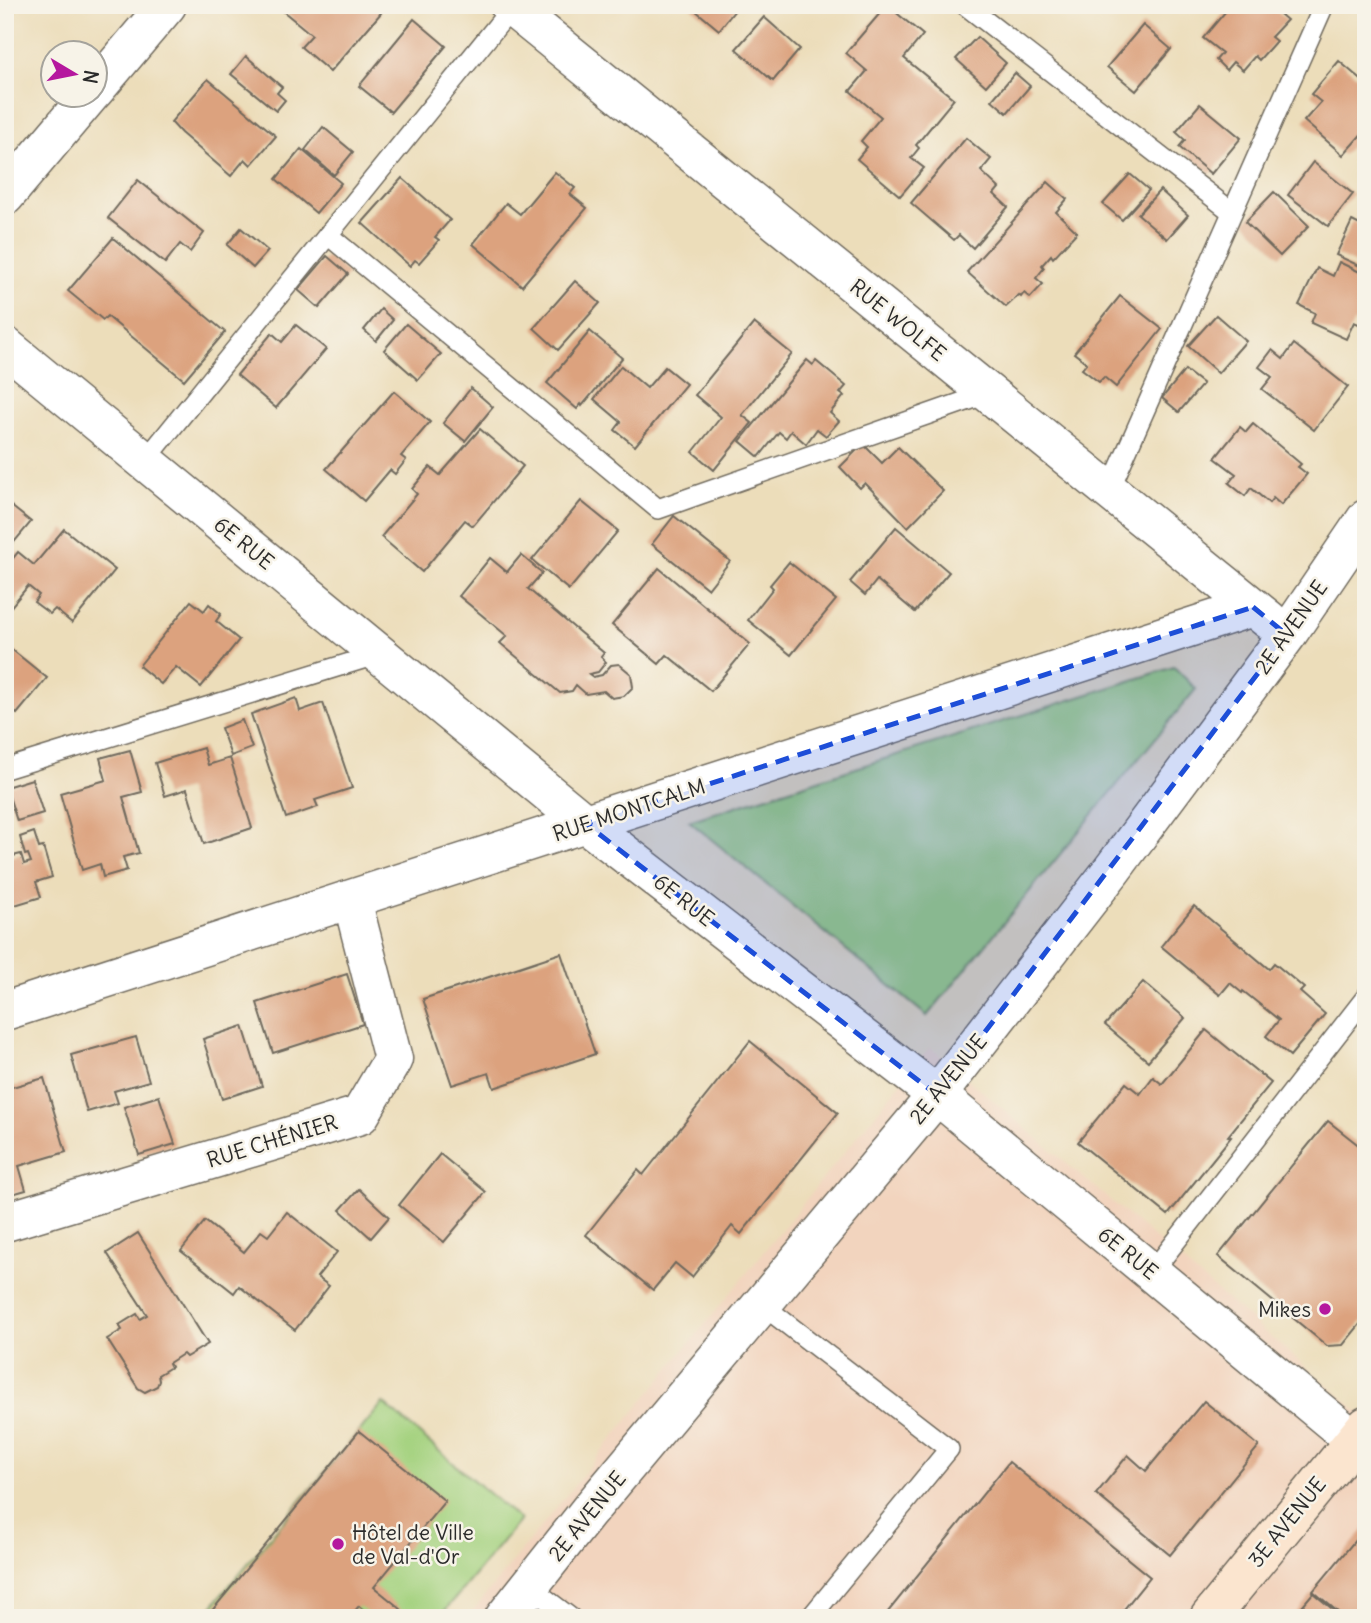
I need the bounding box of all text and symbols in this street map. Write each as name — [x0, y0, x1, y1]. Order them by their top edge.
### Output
north arrow — [38, 38, 108, 108]
text: N — [78, 68, 104, 86]
street label: RUE WOLFE — [844, 273, 952, 367]
street label: 6E RUE — [208, 511, 280, 575]
street label: 2E AVENUE — [1249, 575, 1333, 679]
street label: RUE MONTCALM — [549, 773, 709, 847]
street label: 6E RUE — [648, 868, 720, 932]
street label: 2E AVENUE — [903, 1028, 993, 1130]
street label: RUE CHÉNIER — [203, 1108, 341, 1174]
street label: 6E RUE — [1092, 1221, 1164, 1285]
place label: Mikes — [1258, 1296, 1311, 1323]
marker: Mikes — [1317, 1301, 1333, 1317]
street label: 2E AVENUE — [542, 1465, 632, 1567]
street label: 3E AVENUE — [1242, 1471, 1332, 1573]
place label: Hôtel de Ville de Val-d'Or — [352, 1519, 474, 1570]
marker: Hôtel de Ville de Val-d'Or — [330, 1536, 346, 1552]

